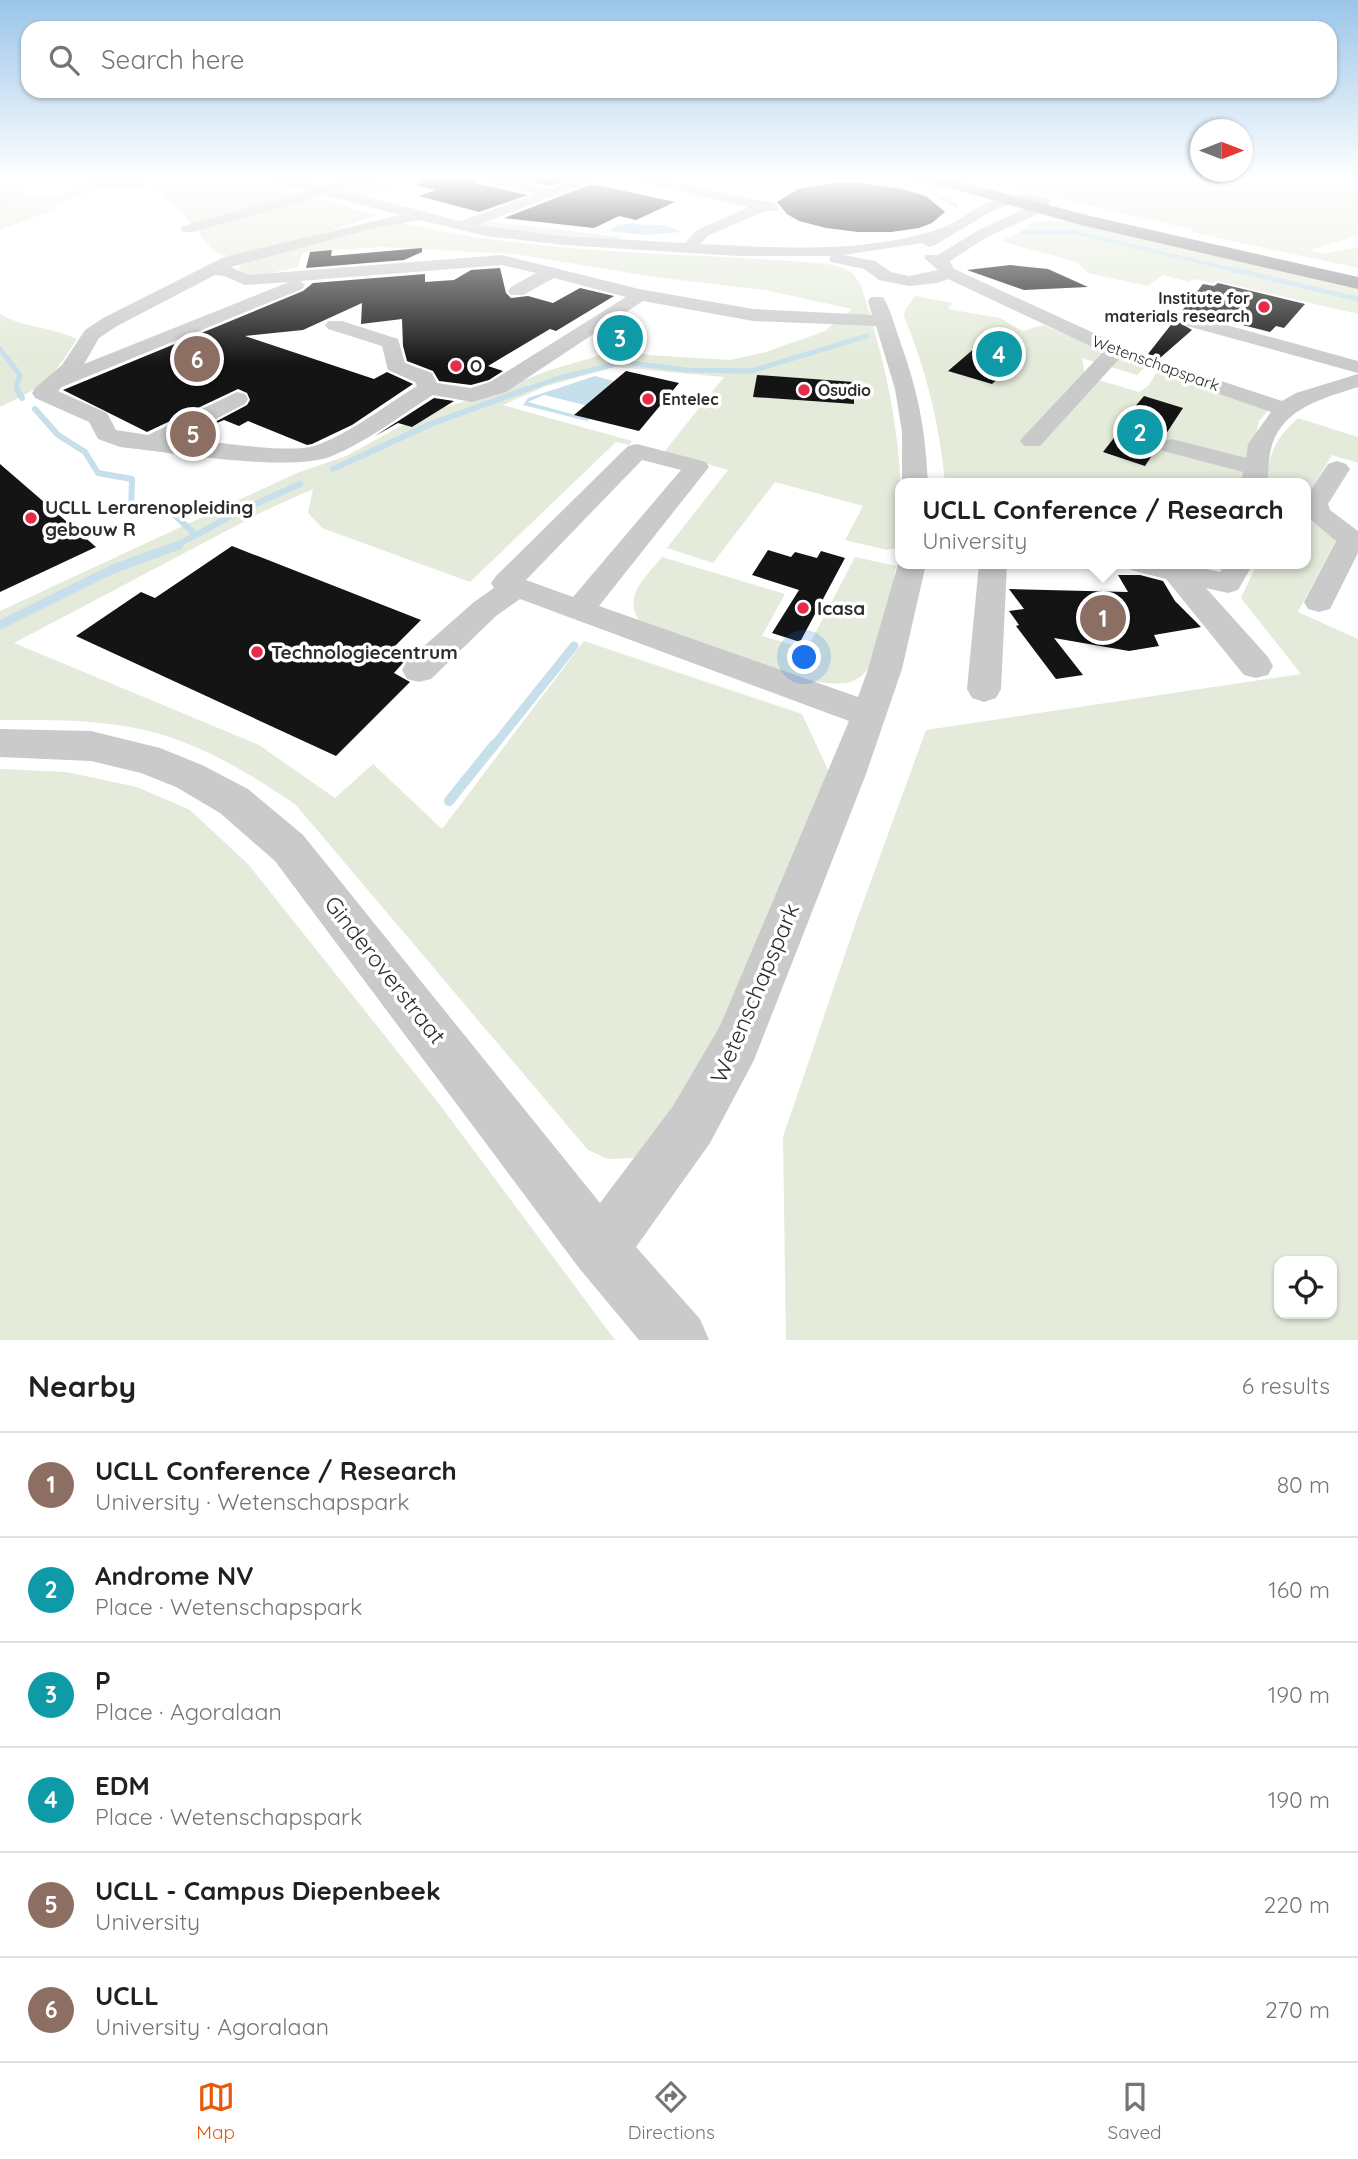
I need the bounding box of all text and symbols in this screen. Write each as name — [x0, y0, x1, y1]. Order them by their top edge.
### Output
search box — [21, 21, 1337, 98]
icon: search — [45, 41, 83, 79]
text: Search here — [101, 43, 245, 76]
north arrow — [1190, 119, 1253, 182]
place label: Institute for materials research — [1104, 288, 1250, 326]
marker: Institute for materials research — [1256, 299, 1272, 315]
pin: 3 — [597, 312, 643, 364]
pin: 4 — [976, 328, 1022, 380]
street label: Wetenschapspark — [1090, 331, 1222, 395]
pin: 6 — [174, 333, 220, 385]
place label: O — [470, 356, 482, 376]
marker: O — [448, 358, 464, 374]
place label: Osudio — [818, 380, 871, 400]
marker: Osudio — [796, 382, 812, 398]
place label: Entelec — [662, 389, 719, 409]
marker: Entelec — [640, 391, 656, 407]
pin: 2 — [1117, 406, 1163, 458]
pin: 5 — [170, 408, 216, 460]
popup — [895, 478, 1311, 569]
text: UCLL Conference / Research — [922, 493, 1284, 526]
place label: UCLL Lerarenopleiding gebouw R — [45, 495, 253, 541]
marker: UCLL Lerarenopleiding gebouw R — [23, 510, 39, 526]
text: University — [922, 526, 1027, 555]
pin: 1 — [1080, 592, 1126, 644]
place label: Icasa — [817, 596, 865, 620]
marker: Icasa — [795, 600, 811, 616]
place label: Technologiecentrum — [271, 640, 458, 664]
your location — [787, 640, 821, 674]
marker: Technologiecentrum — [249, 644, 265, 660]
street label: Ginderoverstraat — [318, 890, 452, 1050]
street label: Wetenschapspark — [704, 899, 805, 1087]
map controls — [1274, 1256, 1337, 1319]
button: locate — [1274, 1256, 1337, 1319]
text: Nearby — [28, 1367, 136, 1405]
text: 6 results — [1242, 1371, 1330, 1400]
text: UCLL Conference / Research — [95, 1454, 457, 1487]
text: 1 — [47, 1470, 55, 1499]
text: 80 m — [1277, 1470, 1330, 1499]
text: University · Wetenschapspark — [95, 1487, 409, 1516]
text: Androme NV — [95, 1559, 254, 1592]
text: 2 — [44, 1575, 58, 1604]
text: 160 m — [1268, 1575, 1330, 1604]
text: Place · Wetenschapspark — [95, 1592, 362, 1621]
text: P — [95, 1664, 111, 1697]
text: 3 — [45, 1680, 57, 1709]
text: 190 m — [1268, 1680, 1330, 1709]
text: Place · Agoralaan — [95, 1697, 282, 1726]
text: EDM — [95, 1769, 150, 1802]
text: 4 — [44, 1785, 58, 1814]
text: 190 m — [1268, 1785, 1330, 1814]
text: Place · Wetenschapspark — [95, 1802, 362, 1831]
text: UCLL - Campus Diepenbeek — [95, 1874, 441, 1907]
text: 5 — [44, 1890, 58, 1919]
text: 220 m — [1264, 1890, 1330, 1919]
text: University — [95, 1907, 200, 1936]
text: UCLL — [95, 1979, 159, 2012]
text: 6 — [45, 1995, 57, 2024]
text: 270 m — [1265, 1995, 1330, 2024]
text: University · Agoralaan — [95, 2012, 329, 2041]
tab: Map — [196, 2078, 235, 2144]
tab: Directions — [628, 2078, 715, 2144]
tab: Saved — [1107, 2078, 1162, 2144]

